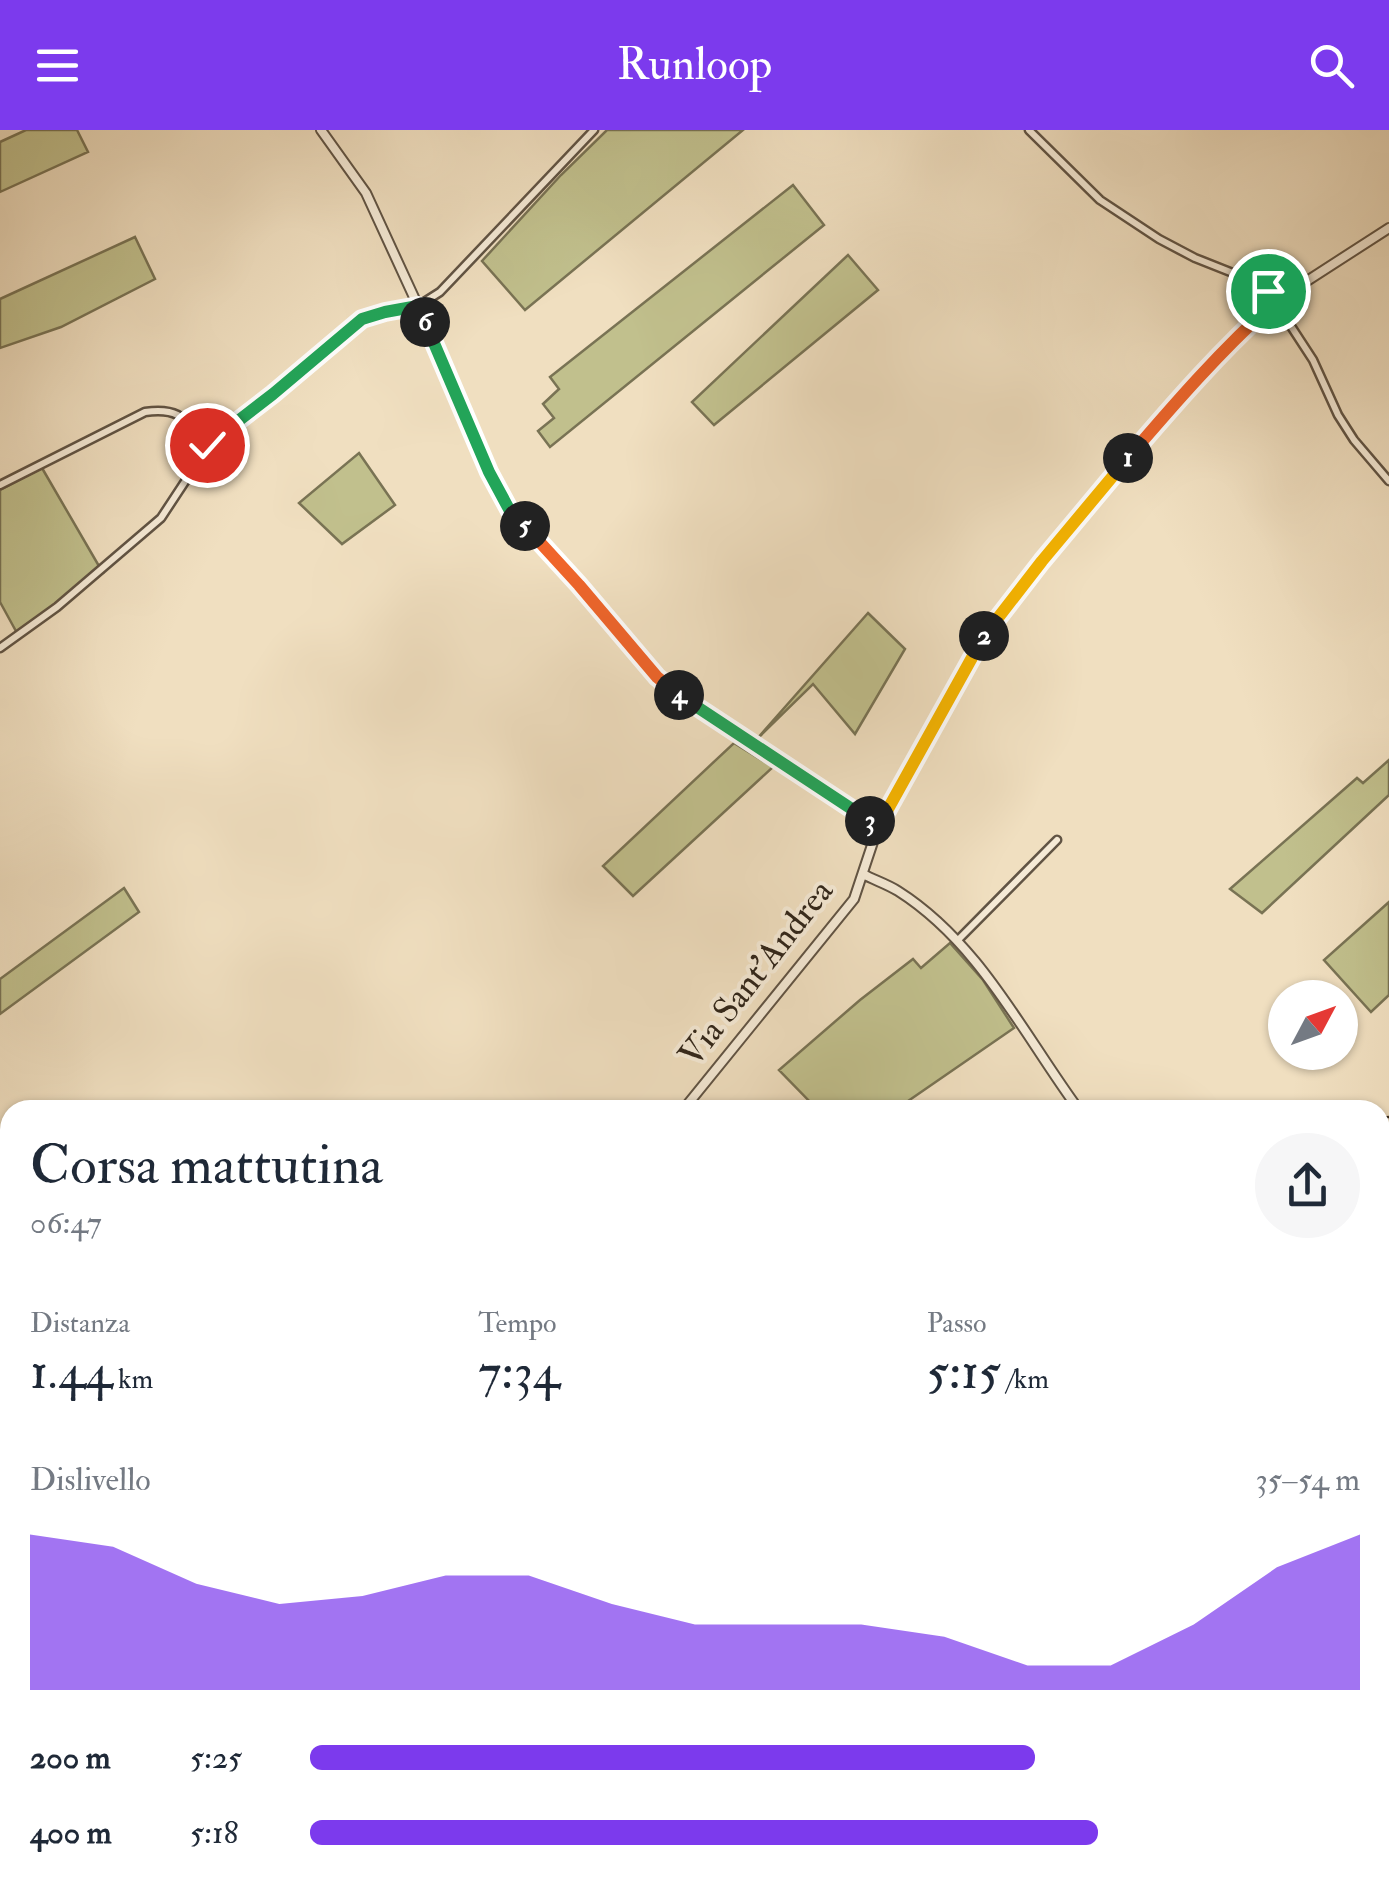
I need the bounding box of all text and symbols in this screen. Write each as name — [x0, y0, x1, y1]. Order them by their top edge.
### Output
text: Runloop — [617, 37, 772, 93]
icon: menu — [30, 38, 85, 93]
icon: search — [1304, 38, 1359, 93]
pin — [1226, 249, 1311, 334]
icon: arrive — [1241, 264, 1296, 319]
pin: 6 — [400, 297, 450, 347]
text: 6 — [418, 304, 432, 339]
pin — [165, 403, 250, 488]
icon: check — [180, 418, 235, 473]
pin: 1 — [1103, 433, 1153, 483]
text: 1 — [1123, 440, 1133, 475]
pin: 5 — [500, 501, 550, 551]
text: 5 — [519, 508, 531, 543]
pin: 2 — [959, 611, 1009, 661]
text: 2 — [977, 618, 991, 653]
pin: 4 — [654, 670, 704, 720]
text: 4 — [671, 677, 687, 712]
pin: 3 — [845, 796, 895, 846]
text: 3 — [865, 803, 875, 838]
street label: Via Sant'Andrea — [669, 870, 843, 1075]
north arrow — [1268, 980, 1358, 1070]
map controls — [1268, 980, 1358, 1070]
text: Corsa mattutina — [30, 1131, 383, 1200]
button: share — [1255, 1133, 1360, 1238]
text: 06:47 — [30, 1203, 102, 1243]
text: Distanza — [30, 1306, 130, 1341]
text: Tempo — [478, 1306, 557, 1341]
text: Passo — [927, 1306, 987, 1341]
text: 1.44 — [30, 1341, 112, 1404]
text: 7:34 — [478, 1341, 560, 1404]
text: 5:15 — [927, 1341, 1001, 1404]
text: km — [112, 1362, 153, 1397]
text: /km — [1001, 1362, 1049, 1397]
text: Dislivello — [30, 1460, 151, 1500]
text: 35–54 m — [1255, 1460, 1360, 1500]
text: 200 m — [30, 1738, 111, 1778]
text: 5:25 — [190, 1738, 242, 1778]
text: 400 m — [30, 1813, 112, 1853]
text: 5:18 — [190, 1813, 238, 1853]

